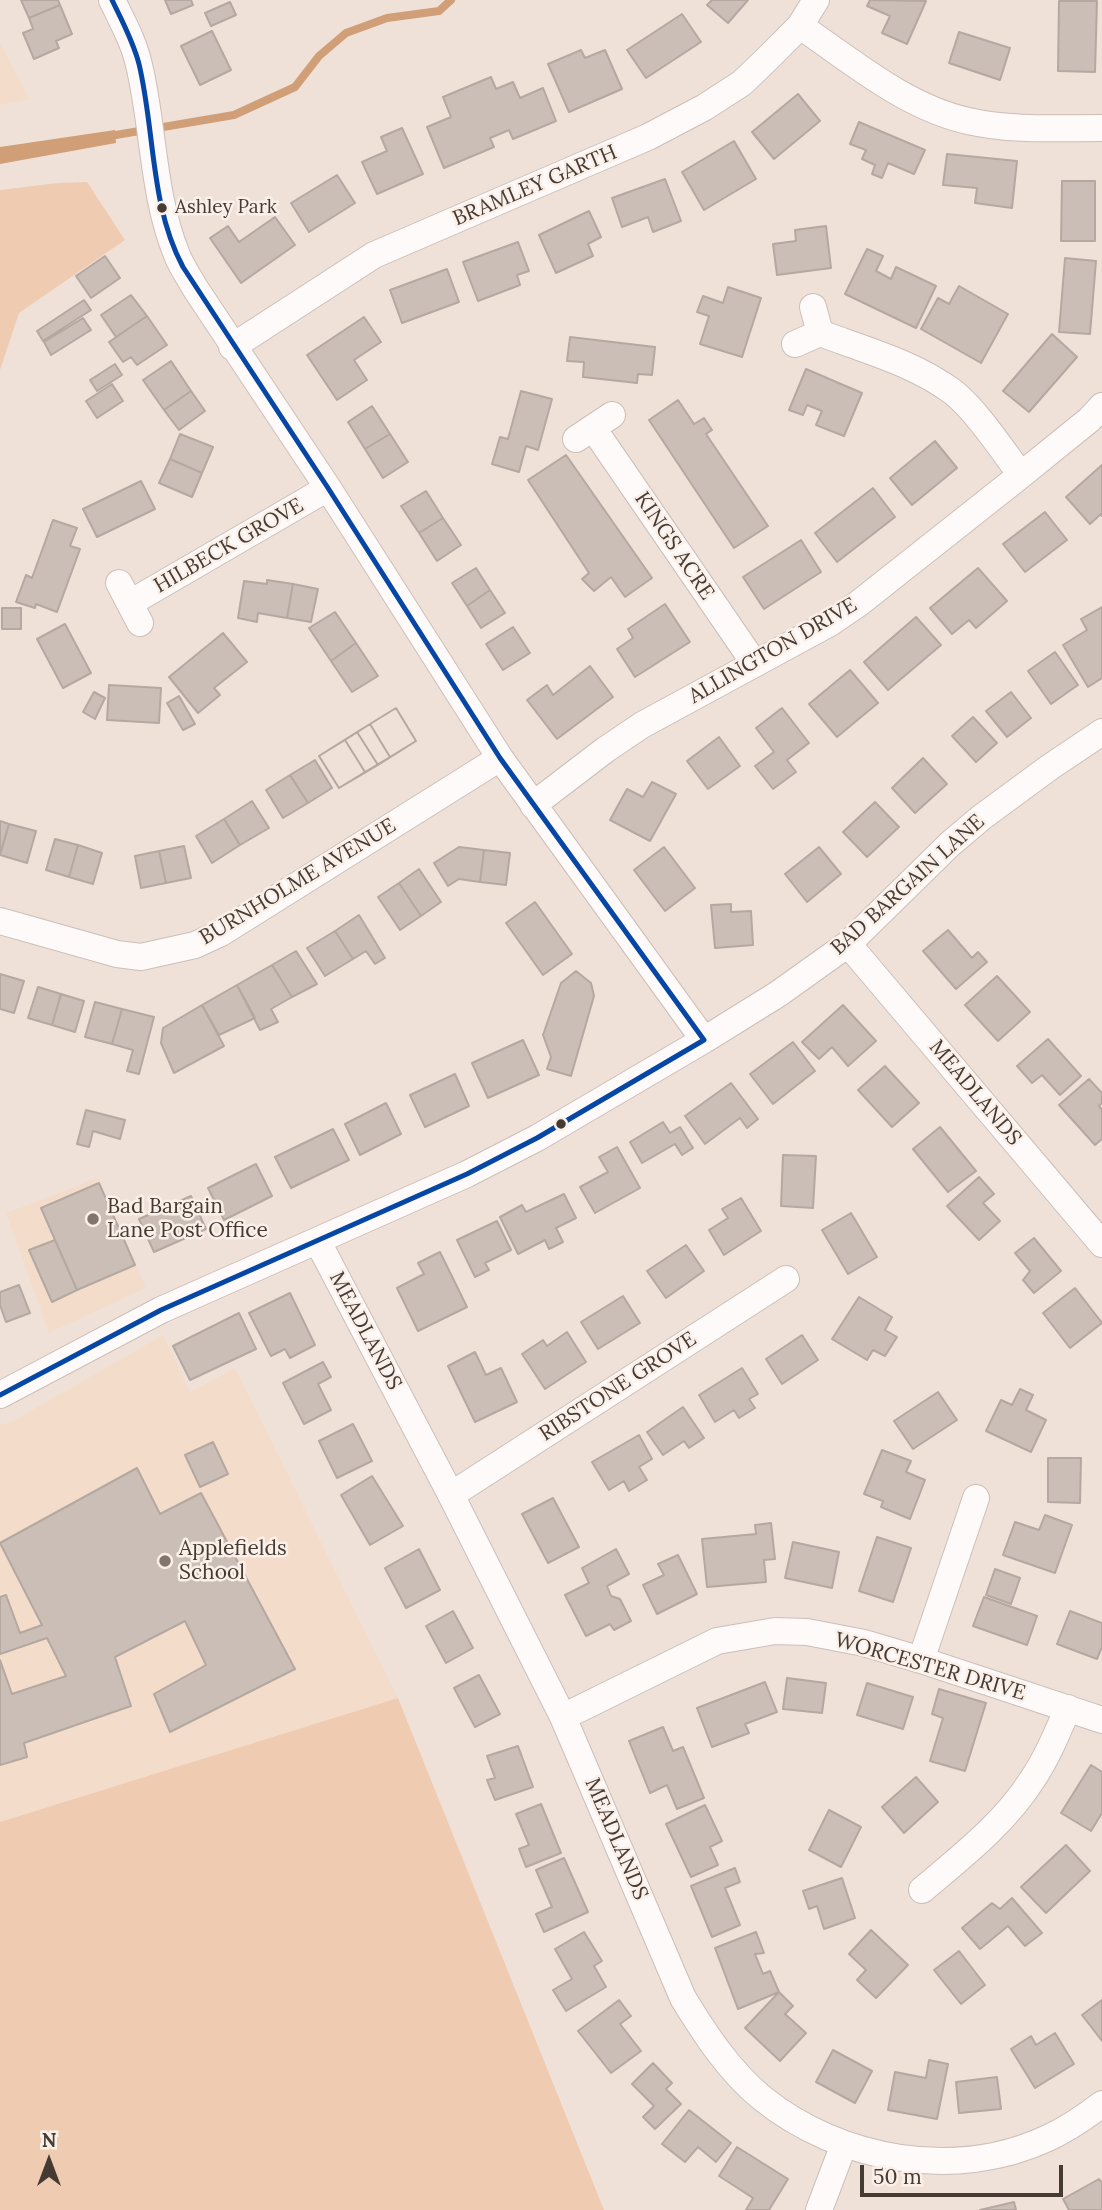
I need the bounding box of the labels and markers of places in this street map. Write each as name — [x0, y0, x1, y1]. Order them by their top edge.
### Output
place label: Ashley Park — [175, 197, 277, 219]
marker: Ashley Park — [155, 201, 169, 215]
unlabelled marker — [554, 1117, 568, 1131]
place label: Bad Bargain Lane Post Office — [107, 1194, 268, 1244]
marker: Bad Bargain Lane Post Office — [85, 1211, 101, 1227]
place label: Applefields School — [179, 1536, 287, 1586]
marker: Applefields School — [157, 1553, 173, 1569]

